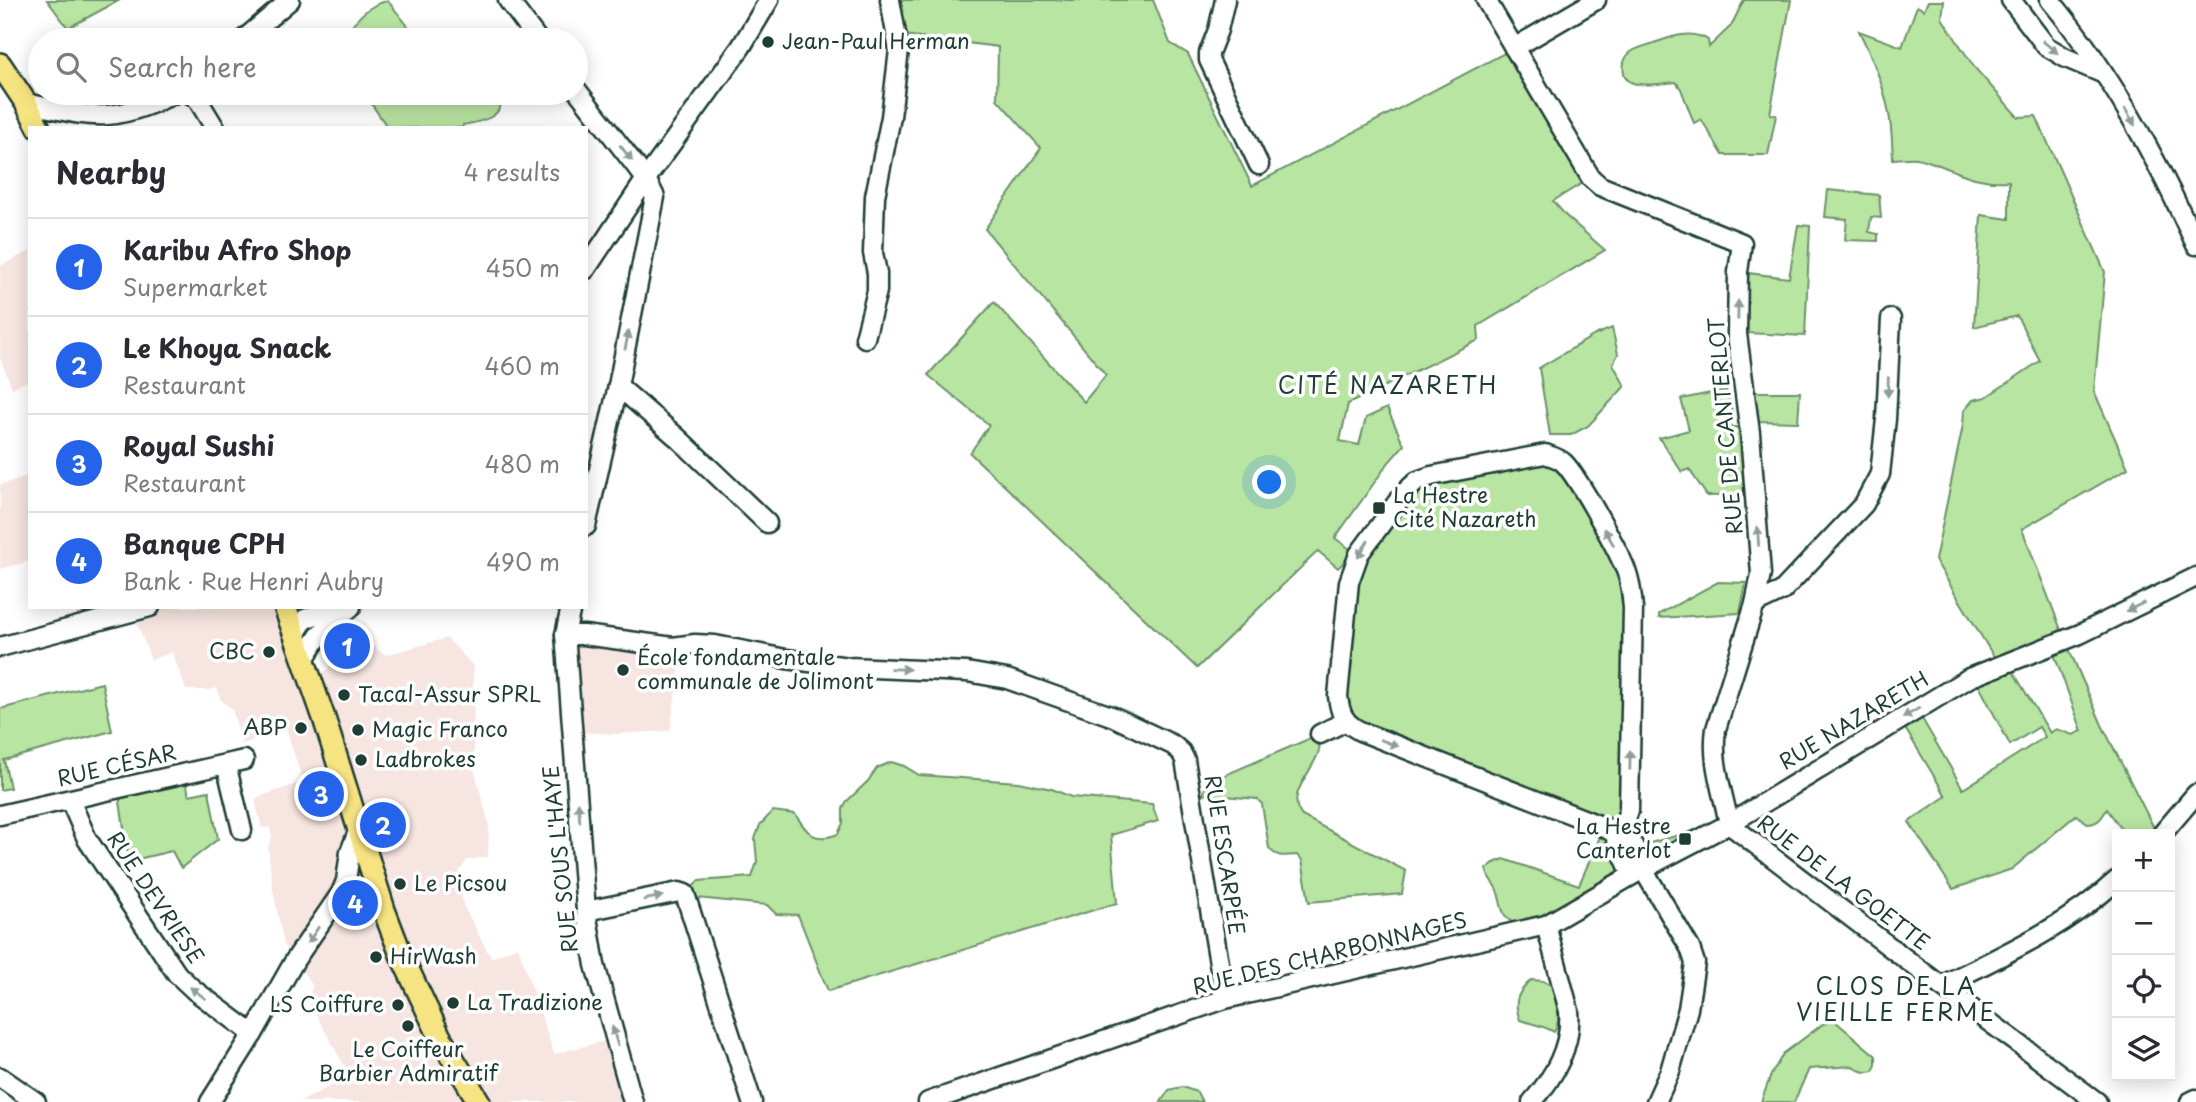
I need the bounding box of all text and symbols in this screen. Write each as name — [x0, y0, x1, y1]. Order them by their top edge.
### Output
place label: Jean-Paul Herman — [782, 24, 970, 56]
search box — [28, 28, 588, 105]
marker: Jean-Paul Herman — [760, 34, 776, 50]
one-way arrow — [2041, 39, 2059, 54]
text: Search here — [108, 47, 257, 86]
icon: search — [52, 48, 90, 86]
one-way arrow — [2124, 107, 2137, 126]
one-way arrow — [618, 144, 633, 162]
text: Nearby — [56, 149, 166, 194]
text: 4 results — [464, 154, 560, 189]
text: Karibu Afro Shop — [123, 230, 352, 269]
text: 1 — [74, 250, 85, 285]
text: 450 m — [486, 250, 560, 285]
text: Supermarket — [123, 269, 267, 304]
one-way arrow — [1732, 299, 1744, 321]
street label: RUE DE CANTERLOT — [1699, 316, 1749, 536]
text: Le Khoya Snack — [123, 328, 331, 367]
one-way arrow — [622, 329, 633, 351]
text: 2 — [71, 348, 87, 383]
text: 460 m — [485, 348, 560, 383]
text: Restaurant — [123, 367, 246, 402]
district label: CITÉ NAZARETH — [1278, 367, 1498, 402]
one-way arrow — [1882, 376, 1893, 398]
text: Royal Sushi — [123, 426, 274, 465]
text: 3 — [71, 446, 87, 481]
text: 480 m — [485, 446, 560, 481]
text: Restaurant — [123, 465, 246, 500]
your location — [1252, 465, 1286, 499]
place label: La Hestre Cité Nazareth — [1393, 478, 1536, 534]
marker: La Hestre Cité Nazareth — [1371, 500, 1387, 516]
text: Banque CPH — [123, 524, 285, 563]
one-way arrow — [1753, 525, 1764, 547]
one-way arrow — [1603, 528, 1615, 547]
one-way arrow — [1357, 539, 1370, 558]
text: 4 — [71, 544, 87, 579]
text: 490 m — [486, 544, 560, 579]
text: Bank · Rue Henri Aubry — [123, 563, 384, 598]
one-way arrow — [2125, 601, 2145, 612]
pin: 1 — [324, 620, 370, 672]
place label: CBC — [209, 634, 255, 666]
place label: École fondamentale communale de Jolimont — [637, 640, 874, 696]
marker: CBC — [261, 644, 277, 660]
marker: École fondamentale communale de Jolimont — [615, 662, 631, 678]
street label: RUE NAZARETH — [1772, 662, 1934, 777]
one-way arrow — [889, 664, 911, 675]
place label: Tacal-Assur SPRL — [358, 677, 541, 709]
marker: Tacal-Assur SPRL — [336, 687, 352, 703]
one-way arrow — [1902, 707, 1921, 720]
place label: ABP — [243, 710, 287, 742]
place label: Magic Franco — [372, 712, 508, 744]
marker: ABP — [293, 720, 309, 736]
marker: Magic Franco — [350, 722, 366, 738]
street label: RUE CÉSAR — [54, 735, 179, 793]
one-way arrow — [1379, 737, 1400, 748]
place label: Ladbrokes — [375, 742, 476, 774]
one-way arrow — [1624, 748, 1636, 770]
marker: Ladbrokes — [353, 752, 369, 768]
street label: RUE SOUS L'HAYE — [533, 764, 585, 955]
pin: 3 — [298, 768, 344, 820]
street label: RUE ESCARPÉE — [1198, 772, 1254, 937]
pin: 2 — [360, 799, 406, 851]
one-way arrow — [573, 801, 584, 823]
street label: RUE DE LA GOETTE — [1751, 806, 1937, 957]
place label: La Hestre Canterlot — [1576, 809, 1671, 865]
street label: RUE DEVRIESE — [100, 824, 213, 970]
map controls — [2112, 829, 2175, 1081]
button: + — [2112, 829, 2175, 892]
marker: La Hestre Canterlot — [1677, 831, 1693, 847]
place label: Le Picsou — [414, 866, 507, 898]
marker: Le Picsou — [392, 876, 408, 892]
pin: 4 — [332, 877, 378, 929]
one-way arrow — [642, 892, 664, 903]
button: − — [2112, 892, 2175, 955]
street label: RUE DES CHARBONNAGES — [1189, 902, 1470, 1002]
one-way arrow — [306, 926, 320, 944]
place label: HirWash — [390, 939, 477, 971]
marker: HirWash — [368, 949, 384, 965]
button: locate — [2112, 955, 2175, 1018]
district label: CLOS DE LA VIEILLE FERME — [1796, 968, 1996, 1029]
place label: La Tradizione — [467, 985, 603, 1017]
one-way arrow — [189, 986, 207, 1000]
place label: LS Coiffure — [270, 987, 384, 1019]
marker: La Tradizione — [445, 995, 461, 1011]
marker: LS Coiffure — [390, 997, 406, 1013]
marker: Le Coiffeur Barbier Admiratif — [400, 1018, 416, 1034]
button: layers — [2112, 1018, 2175, 1081]
one-way arrow — [610, 1025, 620, 1046]
place label: Le Coiffeur Barbier Admiratif — [318, 1032, 499, 1088]

